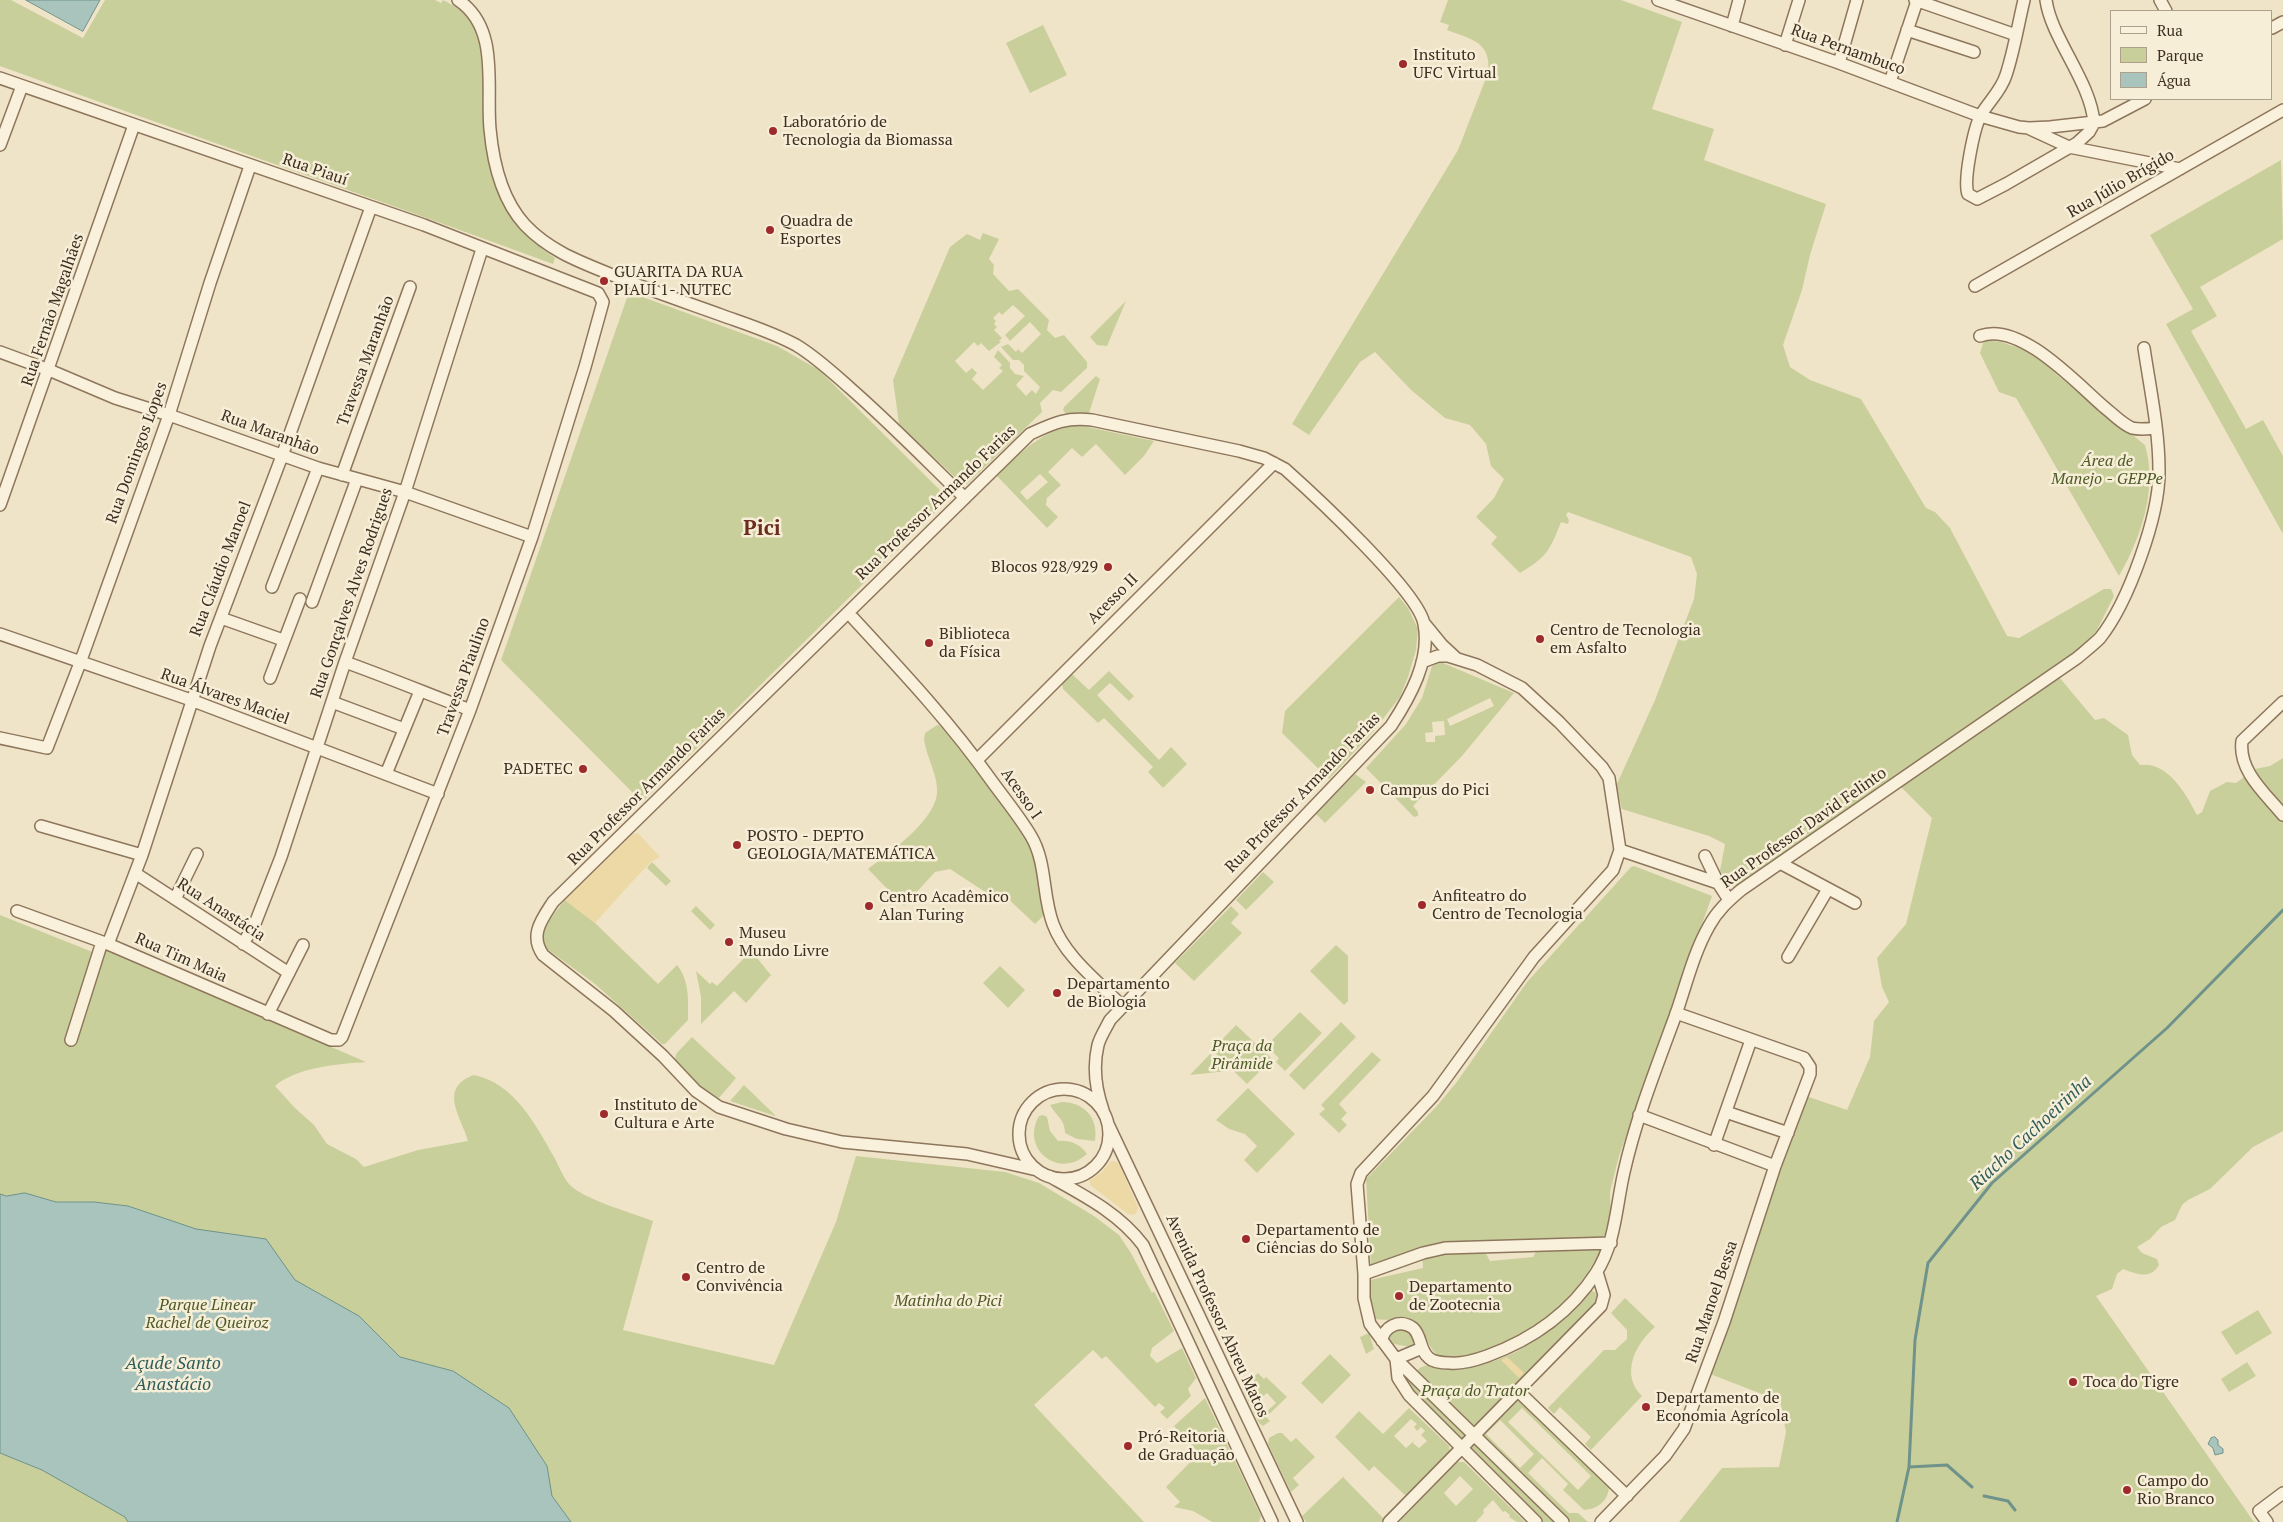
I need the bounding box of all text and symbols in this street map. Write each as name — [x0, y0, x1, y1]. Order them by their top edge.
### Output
legend — [2110, 10, 2273, 100]
street label: Rua Pernambuco — [1788, 20, 1908, 80]
text: Rua — [2157, 20, 2183, 40]
place label: Instituto UFC Virtual — [1413, 45, 1497, 83]
text: Parque — [2157, 45, 2204, 65]
marker: Instituto UFC Virtual — [1397, 58, 1409, 70]
text: Água — [2157, 70, 2191, 90]
place label: Laboratório de Tecnologia da Biomassa — [783, 112, 953, 150]
marker: Laboratório de Tecnologia da Biomassa — [767, 125, 779, 137]
street label: Rua Júlio Brígido — [2064, 146, 2178, 222]
street label: Rua Piauí — [280, 150, 350, 190]
place label: Quadra de Esportes — [780, 211, 853, 249]
marker: Quadra de Esportes — [764, 224, 776, 236]
street label: Rua Fernão Magalhães — [18, 231, 88, 389]
place label: GUARITA DA RUA PIAUÍ 1- NUTEC — [614, 262, 743, 300]
marker: GUARITA DA RUA PIAUÍ 1- NUTEC — [598, 275, 610, 287]
street label: Travessa Maranhão — [333, 293, 399, 429]
street label: Rua Domingos Lopes — [102, 380, 172, 526]
street label: Rua Maranhão — [218, 406, 322, 460]
street label: Rua Professor Armando Farias — [852, 422, 1020, 584]
park label: Área de Manejo - GEPPe — [2051, 451, 2163, 489]
street label: Rua Gonçalves Alves Rodrigues — [307, 485, 397, 701]
street label: Rua Cláudio Manoel — [186, 499, 256, 639]
district label: Pici — [743, 516, 781, 542]
place label: Blocos 928/929 — [991, 557, 1098, 577]
marker: Blocos 928/929 — [1102, 561, 1114, 573]
street label: Acesso II — [1084, 570, 1142, 628]
street label: Travessa Piaulino — [434, 615, 494, 739]
place label: Centro de Tecnologia em Asfalto — [1550, 620, 1701, 658]
place label: Biblioteca da Física — [939, 624, 1010, 662]
marker: Centro de Tecnologia em Asfalto — [1534, 633, 1546, 645]
marker: Biblioteca da Física — [923, 637, 935, 649]
street label: Rua Álvares Maciel — [158, 665, 292, 729]
street label: Rua Professor Armando Farias — [564, 704, 730, 870]
street label: Rua Professor Armando Farias — [1222, 709, 1384, 877]
place label: PADETEC — [504, 759, 573, 779]
marker: PADETEC — [577, 763, 589, 775]
street label: Rua Professor David Felinto — [1718, 763, 1890, 893]
street label: Acesso I — [997, 765, 1045, 823]
place label: Campus do Pici — [1380, 780, 1489, 800]
marker: Campus do Pici — [1364, 784, 1376, 796]
place label: POSTO - DEPTO GEOLOGIA/MATEMÁTICA — [747, 826, 935, 864]
marker: POSTO - DEPTO GEOLOGIA/MATEMÁTICA — [731, 839, 743, 851]
street label: Rua Anastácia — [173, 874, 269, 946]
place label: Anfiteatro do Centro de Tecnologia — [1432, 886, 1583, 924]
place label: Centro Acadêmico Alan Turing — [879, 887, 1009, 925]
marker: Anfiteatro do Centro de Tecnologia — [1416, 899, 1428, 911]
marker: Centro Acadêmico Alan Turing — [863, 900, 875, 912]
place label: Museu Mundo Livre — [739, 923, 829, 961]
street label: Rua Tim Maia — [132, 929, 230, 987]
marker: Museu Mundo Livre — [723, 936, 735, 948]
place label: Departamento de Biologia — [1067, 974, 1170, 1012]
marker: Departamento de Biologia — [1051, 987, 1063, 999]
park label: Praça da Pirâmide — [1211, 1036, 1273, 1074]
water label: Riacho Cachoeirinha — [1966, 1071, 2096, 1195]
place label: Instituto de Cultura e Arte — [614, 1095, 715, 1133]
marker: Instituto de Cultura e Arte — [598, 1108, 610, 1120]
street label: Avenida Professor Abreu Matos — [1161, 1211, 1273, 1421]
place label: Departamento de Ciências do Solo — [1256, 1220, 1380, 1258]
marker: Departamento de Ciências do Solo — [1240, 1233, 1252, 1245]
street label: Rua Manoel Bessa — [1682, 1238, 1742, 1366]
place label: Centro de Convivência — [696, 1258, 783, 1296]
marker: Centro de Convivência — [680, 1271, 692, 1283]
place label: Departamento de Zootecnia — [1409, 1277, 1512, 1315]
marker: Departamento de Zootecnia — [1393, 1290, 1405, 1302]
park label: Matinha do Pici — [894, 1291, 1002, 1311]
park label: Parque Linear Rachel de Queiroz — [145, 1295, 269, 1333]
water label: Açude Santo Anastácio — [125, 1353, 221, 1396]
place label: Toca do Tigre — [2083, 1372, 2179, 1392]
marker: Toca do Tigre — [2067, 1376, 2079, 1388]
park label: Praça do Trator — [1421, 1381, 1529, 1401]
place label: Departamento de Economia Agrícola — [1656, 1388, 1789, 1426]
marker: Departamento de Economia Agrícola — [1640, 1401, 1652, 1413]
place label: Pró-Reitoria de Graduação — [1138, 1427, 1235, 1465]
marker: Pró-Reitoria de Graduação — [1122, 1440, 1134, 1452]
place label: Campo do Rio Branco — [2137, 1471, 2214, 1509]
marker: Campo do Rio Branco — [2121, 1484, 2133, 1496]

